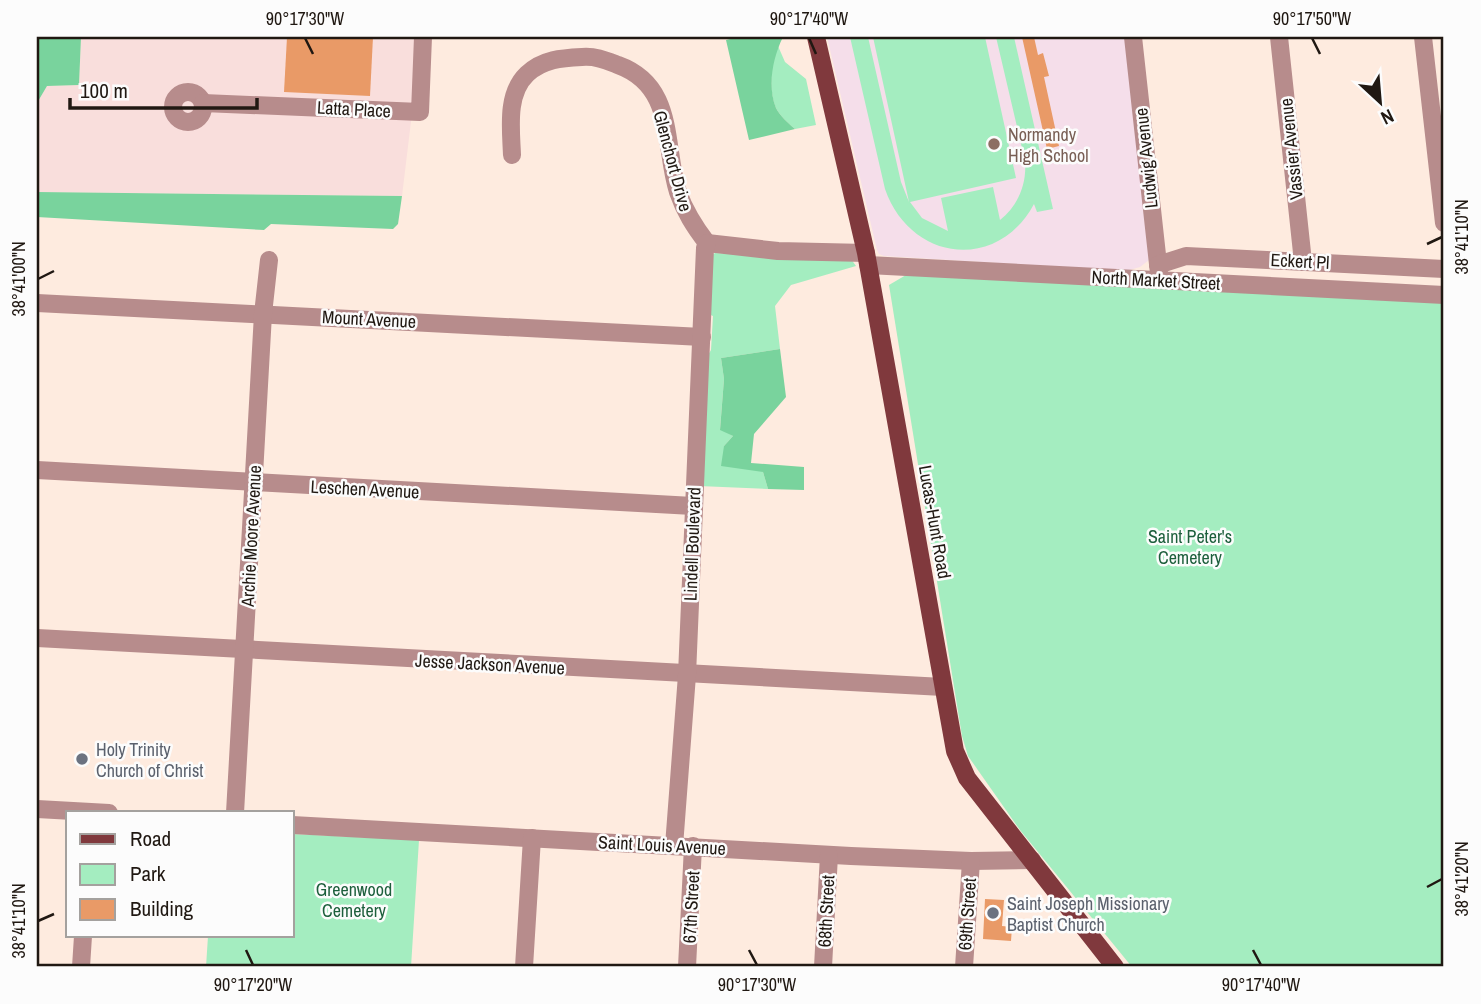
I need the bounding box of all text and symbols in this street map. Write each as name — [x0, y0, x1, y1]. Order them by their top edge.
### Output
text: 90°17'30"W — [266, 6, 344, 31]
text: 90°17'40"W — [770, 6, 848, 31]
text: 90°17'50"W — [1273, 6, 1351, 31]
scale bar — [70, 66, 257, 110]
north arrow — [1344, 66, 1414, 136]
text: 100 m — [80, 76, 128, 105]
street label: Latta Place — [316, 95, 392, 123]
street label: Vassier Avenue — [1273, 97, 1309, 201]
text: N — [1377, 103, 1398, 131]
street label: Ludwig Avenue — [1128, 107, 1164, 209]
street label: Glenchort Drive — [648, 108, 698, 214]
place label: Normandy High School — [1008, 122, 1088, 168]
marker: Normandy High School — [986, 136, 1002, 152]
text: 38°41'10"N — [1449, 199, 1474, 275]
text: 38°41'00"N — [6, 241, 31, 317]
street label: Eckert Pl — [1270, 247, 1330, 275]
street label: North Market Street — [1091, 264, 1221, 296]
street label: Mount Avenue — [321, 304, 417, 334]
street label: Lucas-Hunt Road — [913, 463, 957, 581]
street label: Archie Moore Avenue — [235, 465, 267, 608]
street label: Leschen Avenue — [310, 474, 420, 504]
street label: Lindell Boulevard — [678, 487, 706, 601]
park label: Saint Peter's Cemetery — [1148, 524, 1232, 570]
street label: Jesse Jackson Avenue — [414, 648, 566, 680]
place label: Holy Trinity Church of Christ — [96, 737, 203, 783]
marker: Holy Trinity Church of Christ — [74, 751, 90, 767]
legend — [66, 811, 294, 937]
text: Road — [130, 824, 171, 853]
street label: Saint Louis Avenue — [598, 829, 726, 861]
text: 38°41'20"N — [1449, 841, 1474, 917]
text: Park — [130, 859, 166, 888]
street label: 67th Street — [677, 870, 705, 944]
street label: 68th Street — [812, 874, 840, 948]
park label: Greenwood Cemetery — [316, 877, 392, 923]
street label: 69th Street — [952, 877, 982, 951]
text: 38°41'10"N — [6, 883, 31, 959]
place label: Saint Joseph Missionary Baptist Church — [1007, 891, 1170, 937]
text: Building — [130, 894, 194, 923]
marker: Saint Joseph Missionary Baptist Church — [985, 905, 1001, 921]
text: 90°17'20"W — [214, 972, 292, 997]
text: 90°17'30"W — [718, 972, 796, 997]
text: 90°17'40"W — [1222, 972, 1300, 997]

